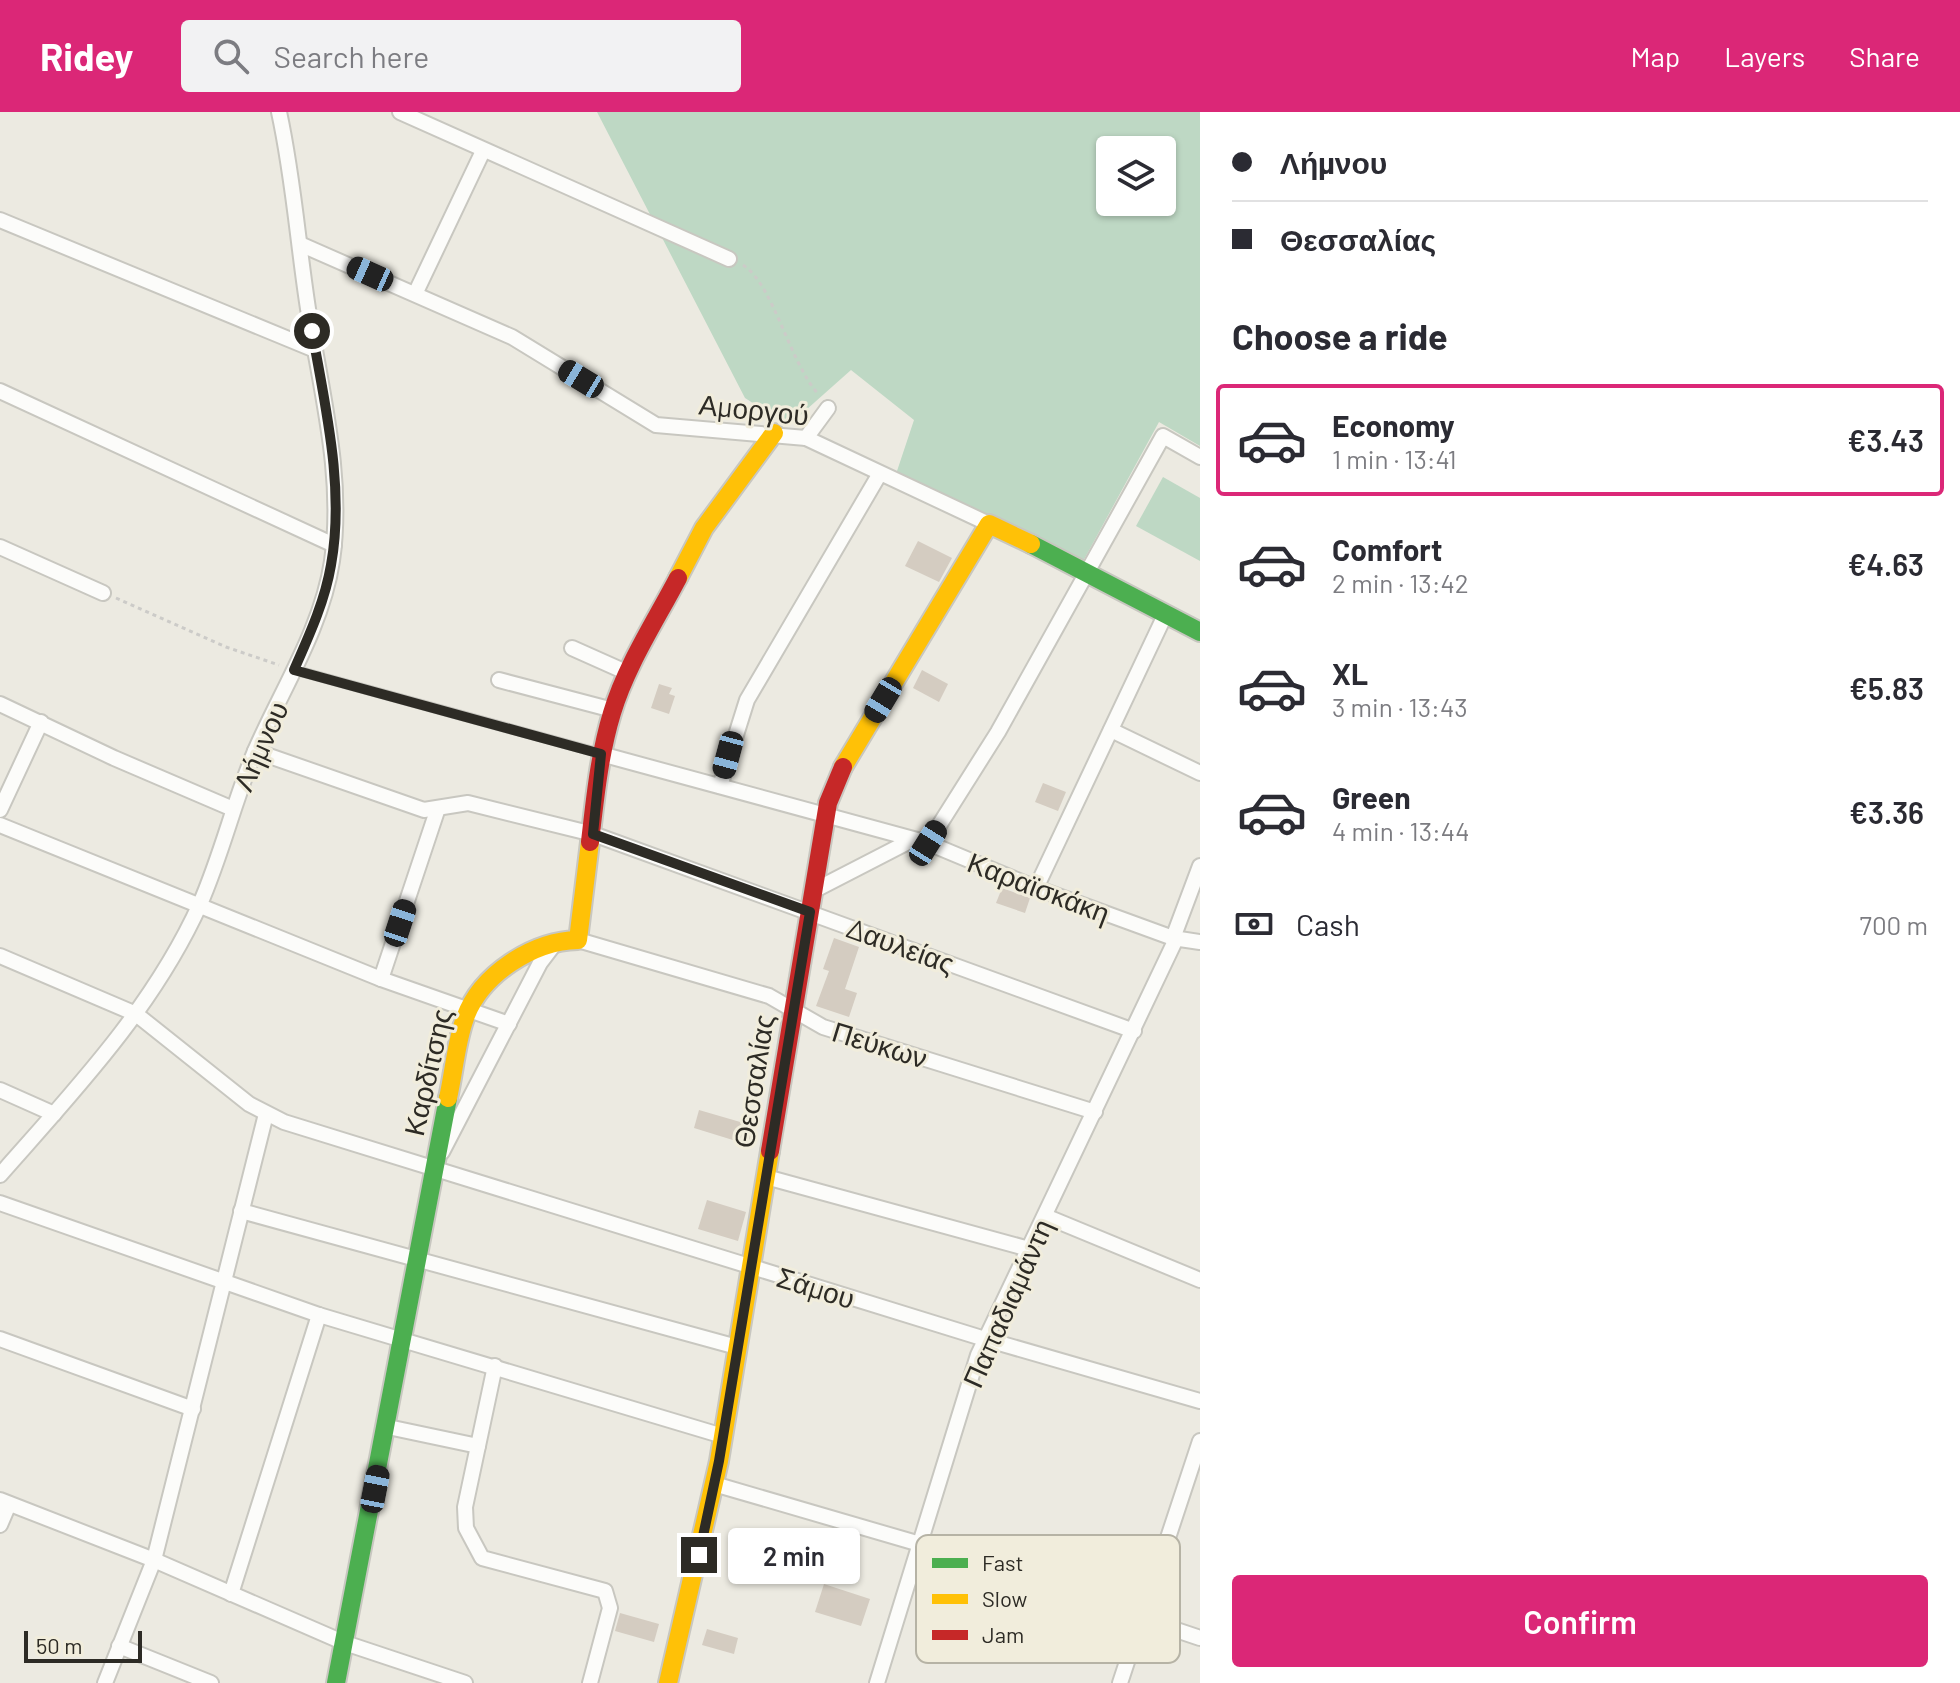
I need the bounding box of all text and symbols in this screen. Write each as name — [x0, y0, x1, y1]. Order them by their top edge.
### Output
search box — [181, 20, 741, 92]
text: Ridey — [40, 33, 133, 79]
icon: search — [209, 34, 253, 78]
text: Search here — [273, 38, 429, 74]
text: Map — [1630, 39, 1680, 73]
text: Layers — [1724, 39, 1805, 73]
text: Share — [1849, 39, 1920, 73]
map controls — [1096, 136, 1176, 216]
button: layers — [1096, 136, 1176, 216]
text: Λήμνου — [1280, 144, 1387, 180]
text: Θεσσαλίας — [1280, 221, 1436, 257]
car — [343, 253, 397, 295]
route start — [294, 313, 330, 349]
text: Choose a ride — [1232, 314, 1448, 357]
car — [554, 356, 608, 402]
street label: Αμοργού — [697, 386, 811, 432]
icon: car — [1236, 404, 1308, 476]
text: Economy — [1332, 407, 1455, 443]
text: €3.43 — [1847, 422, 1924, 458]
text: 1 min · 13:41 — [1332, 443, 1457, 474]
icon: car — [1236, 528, 1308, 600]
text: Comfort — [1332, 531, 1442, 567]
text: €4.63 — [1847, 546, 1924, 582]
text: 2 min · 13:42 — [1332, 567, 1469, 598]
icon: car — [1236, 652, 1308, 724]
text: XL — [1332, 655, 1368, 691]
text: €5.83 — [1849, 670, 1924, 706]
car — [860, 673, 906, 727]
text: 3 min · 13:43 — [1332, 691, 1468, 722]
street label: Λήμνου — [225, 696, 295, 796]
car — [710, 729, 746, 781]
icon: car — [1236, 776, 1308, 848]
text: Green — [1332, 779, 1411, 815]
text: €3.36 — [1849, 794, 1924, 830]
text: 4 min · 13:44 — [1332, 815, 1470, 846]
car — [905, 816, 951, 870]
street label: Καραϊσκάκη — [963, 844, 1115, 930]
car — [381, 896, 419, 950]
icon: cash — [1232, 902, 1276, 946]
text: Cash — [1296, 906, 1360, 942]
text: 700 m — [1860, 909, 1928, 940]
street label: Δαυλείας — [843, 910, 959, 980]
street label: Καρδίτσης — [396, 1005, 458, 1139]
street label: Θεσσαλίας — [726, 1012, 780, 1150]
street label: Πεύκων — [828, 1013, 932, 1075]
street label: Παπαδιαμάντη — [955, 1214, 1059, 1392]
street label: Σάμου — [773, 1259, 859, 1315]
car — [359, 1463, 391, 1515]
callout: 2 min — [727, 1527, 859, 1583]
legend — [916, 1535, 1180, 1663]
route end — [681, 1537, 717, 1573]
text: 2 min — [763, 1540, 825, 1571]
text: Fast — [982, 1549, 1024, 1575]
button: Confirm — [1232, 1575, 1928, 1667]
text: Slow — [982, 1585, 1027, 1611]
text: Jam — [982, 1621, 1024, 1647]
scale bar — [24, 1627, 142, 1663]
text: 50 m — [36, 1632, 82, 1658]

